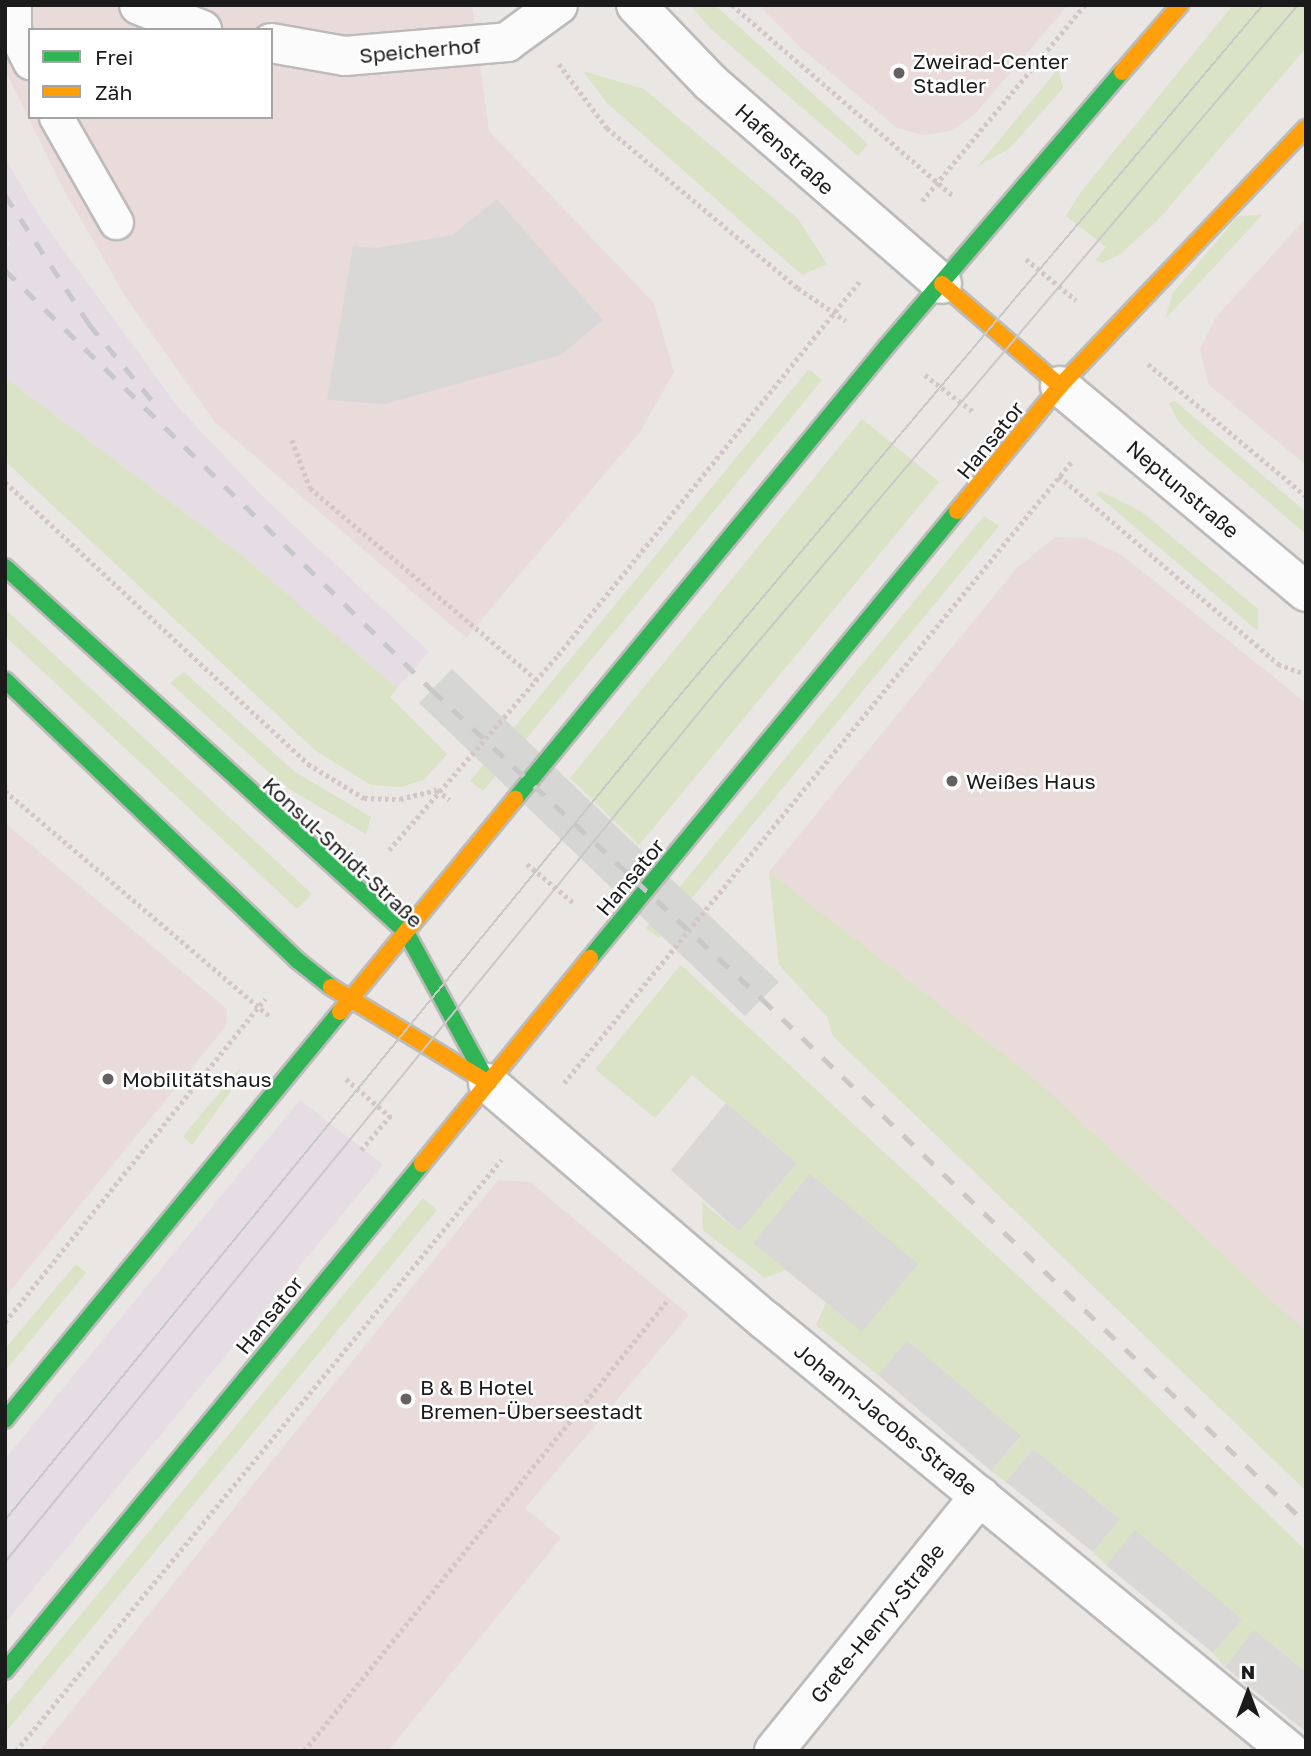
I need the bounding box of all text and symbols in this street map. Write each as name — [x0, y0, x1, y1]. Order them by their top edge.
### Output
legend — [28, 28, 273, 119]
street label: Speicherhof — [358, 32, 482, 68]
text: Frei — [95, 44, 133, 70]
place label: Zweirad-Center Stadler — [913, 48, 1068, 98]
marker: Zweirad-Center Stadler — [891, 65, 907, 81]
text: Zäh — [95, 79, 132, 105]
street label: Hafenstraße — [730, 98, 840, 200]
street label: Hansator — [951, 396, 1029, 484]
street label: Neptunstraße — [1122, 435, 1244, 543]
place label: Weißes Haus — [966, 768, 1096, 794]
street label: Konsul-Smidt-Straße — [258, 771, 428, 933]
marker: Weißes Haus — [944, 773, 960, 789]
street label: Hansator — [591, 833, 669, 921]
place label: Mobilitätshaus — [122, 1066, 272, 1092]
marker: Mobilitätshaus — [100, 1071, 116, 1087]
street label: Hansator — [230, 1271, 308, 1359]
street label: Johann-Jacobs-Straße — [789, 1337, 983, 1501]
place label: B & B Hotel Bremen-Überseestadt — [420, 1374, 643, 1424]
marker: B & B Hotel Bremen-Überseestadt — [398, 1391, 414, 1407]
street label: Grete-Henry-Straße — [805, 1538, 949, 1708]
north arrow — [1213, 1658, 1283, 1728]
text: N — [1241, 1660, 1255, 1683]

